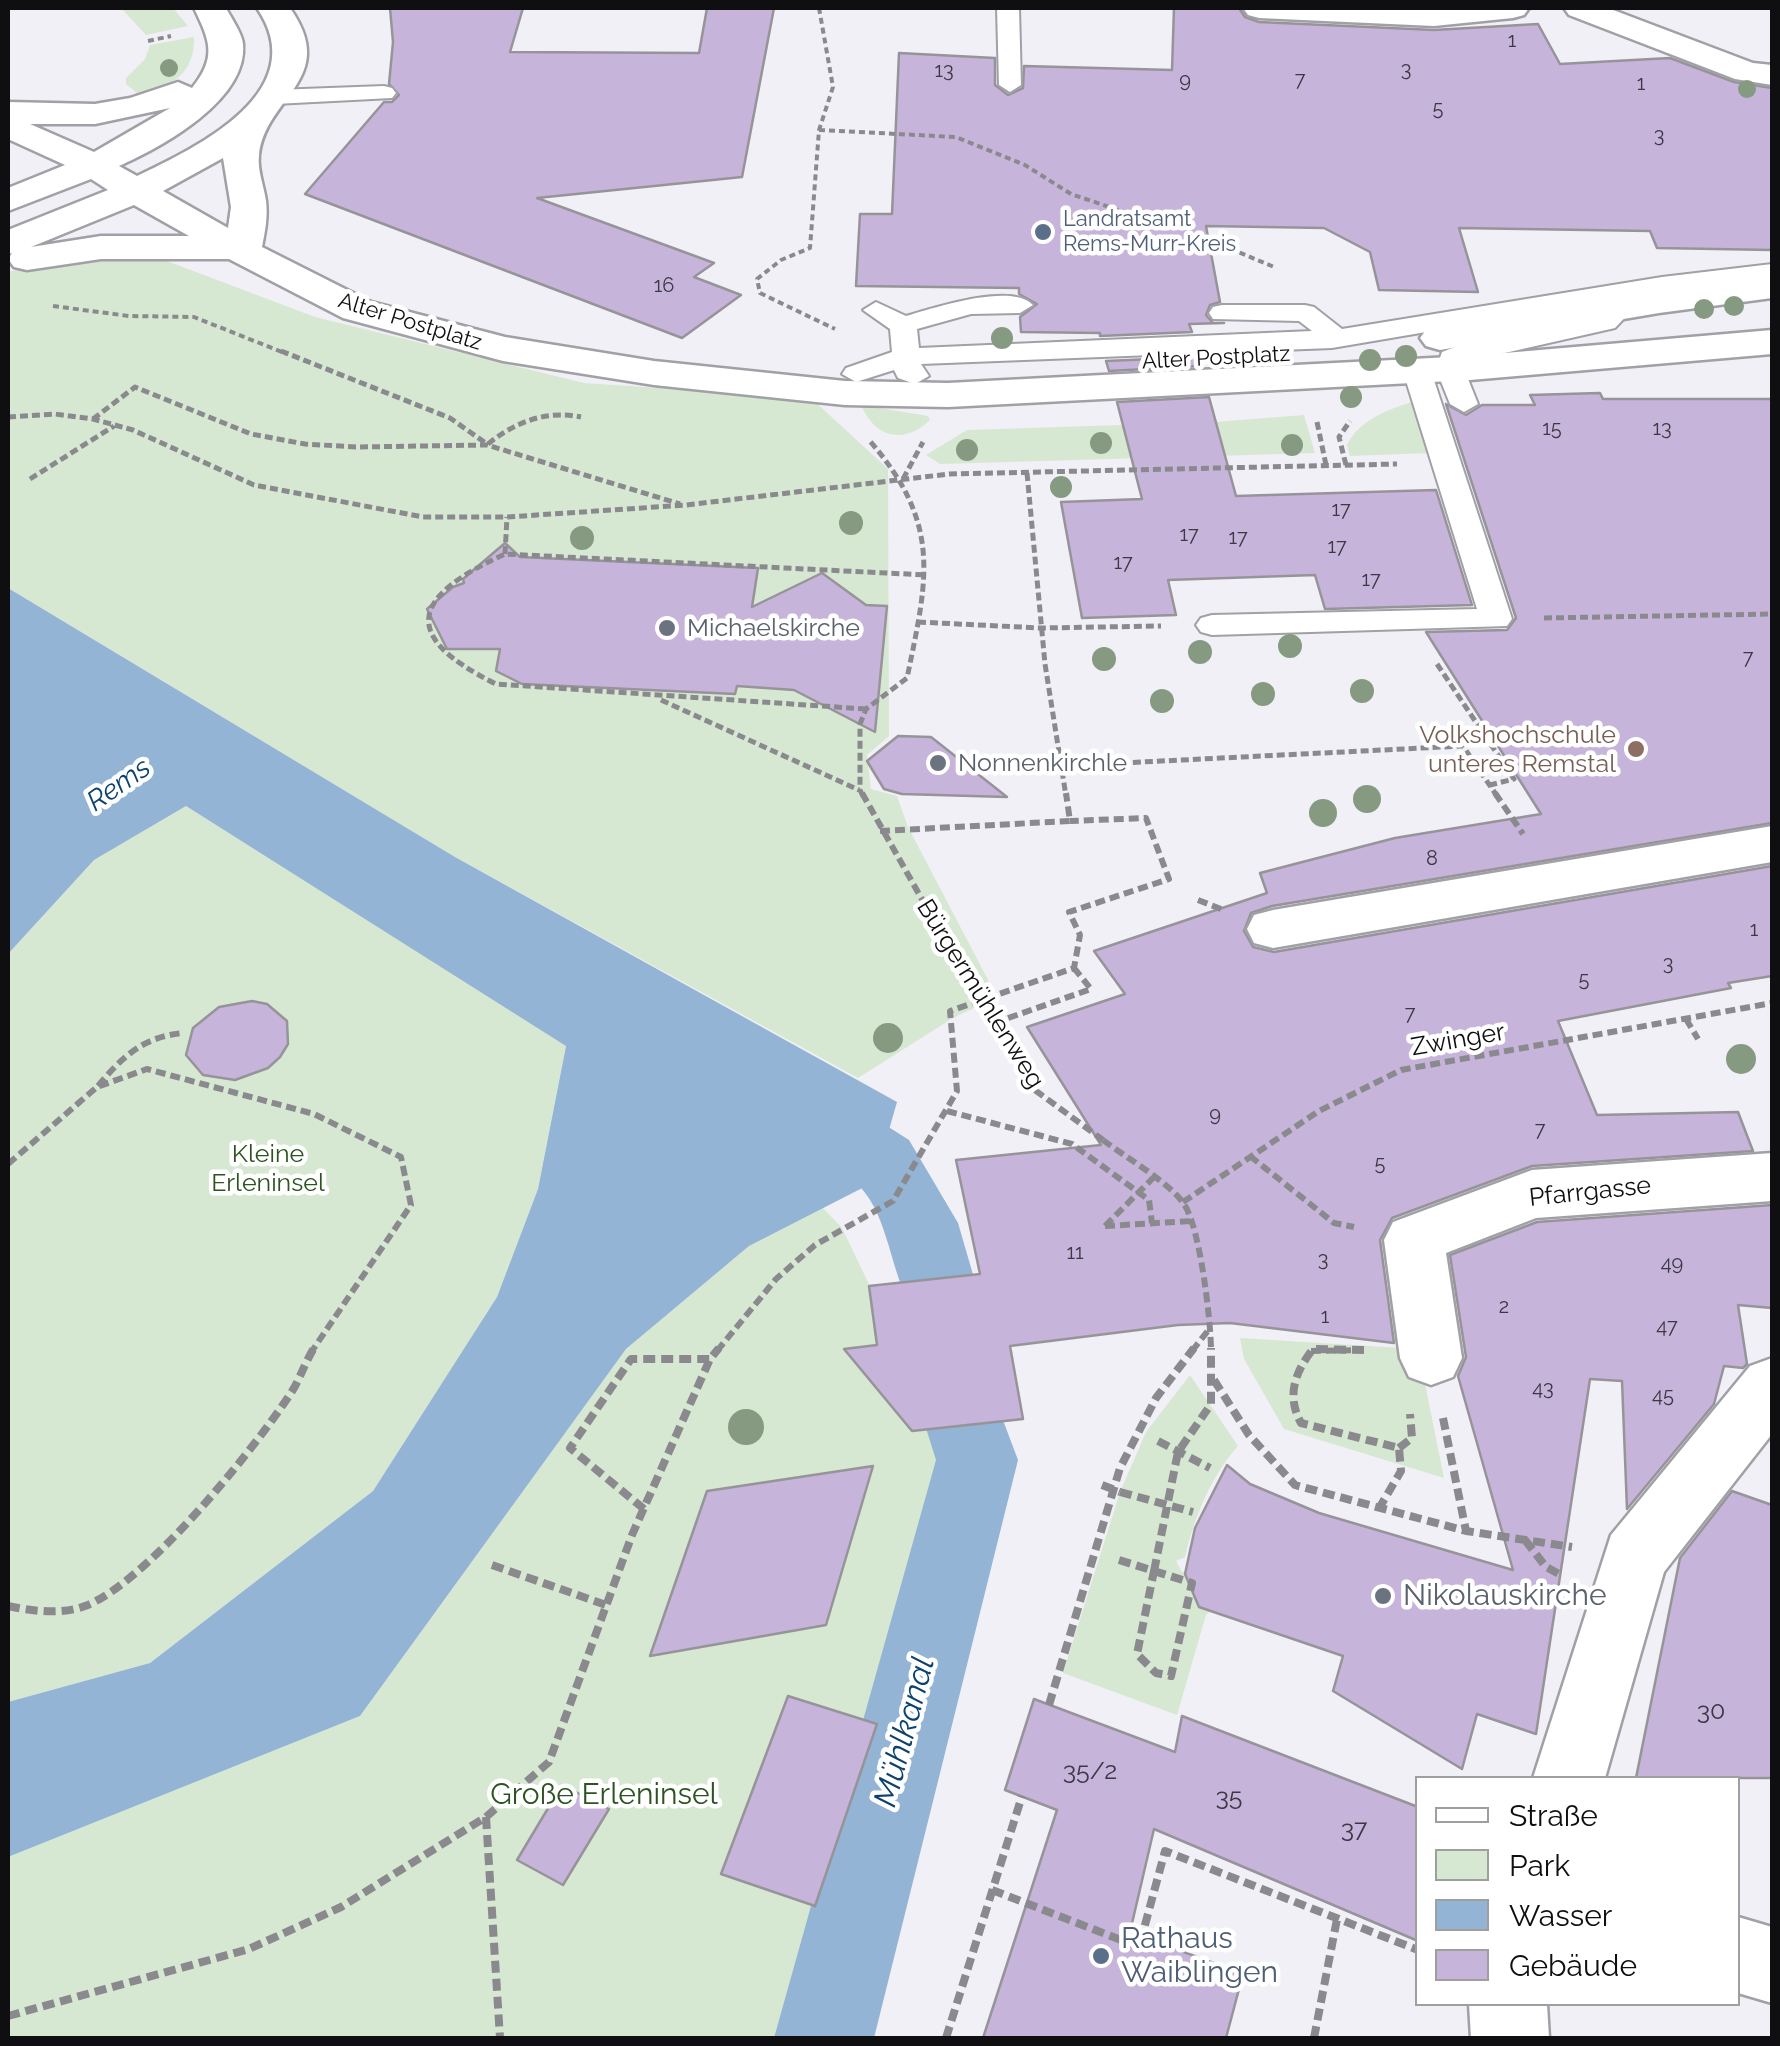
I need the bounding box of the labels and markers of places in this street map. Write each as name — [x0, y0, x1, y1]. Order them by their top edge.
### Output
place label: Landratsamt Rems-Murr-Kreis — [1063, 206, 1236, 258]
marker: Landratsamt Rems-Murr-Kreis — [1032, 221, 1054, 243]
place label: Michaelskirche — [687, 613, 860, 643]
marker: Michaelskirche — [656, 617, 678, 639]
place label: Volkshochschule unteres Remstal — [1419, 720, 1616, 779]
marker: Volkshochschule unteres Remstal — [1625, 738, 1647, 760]
place label: Nonnenkirchle — [958, 748, 1127, 778]
marker: Nonnenkirchle — [927, 752, 949, 774]
place label: Nikolauskirche — [1403, 1578, 1607, 1614]
marker: Nikolauskirche — [1372, 1585, 1394, 1607]
place label: Rathaus Waiblingen — [1121, 1921, 1278, 1992]
marker: Rathaus Waiblingen — [1090, 1945, 1112, 1967]

